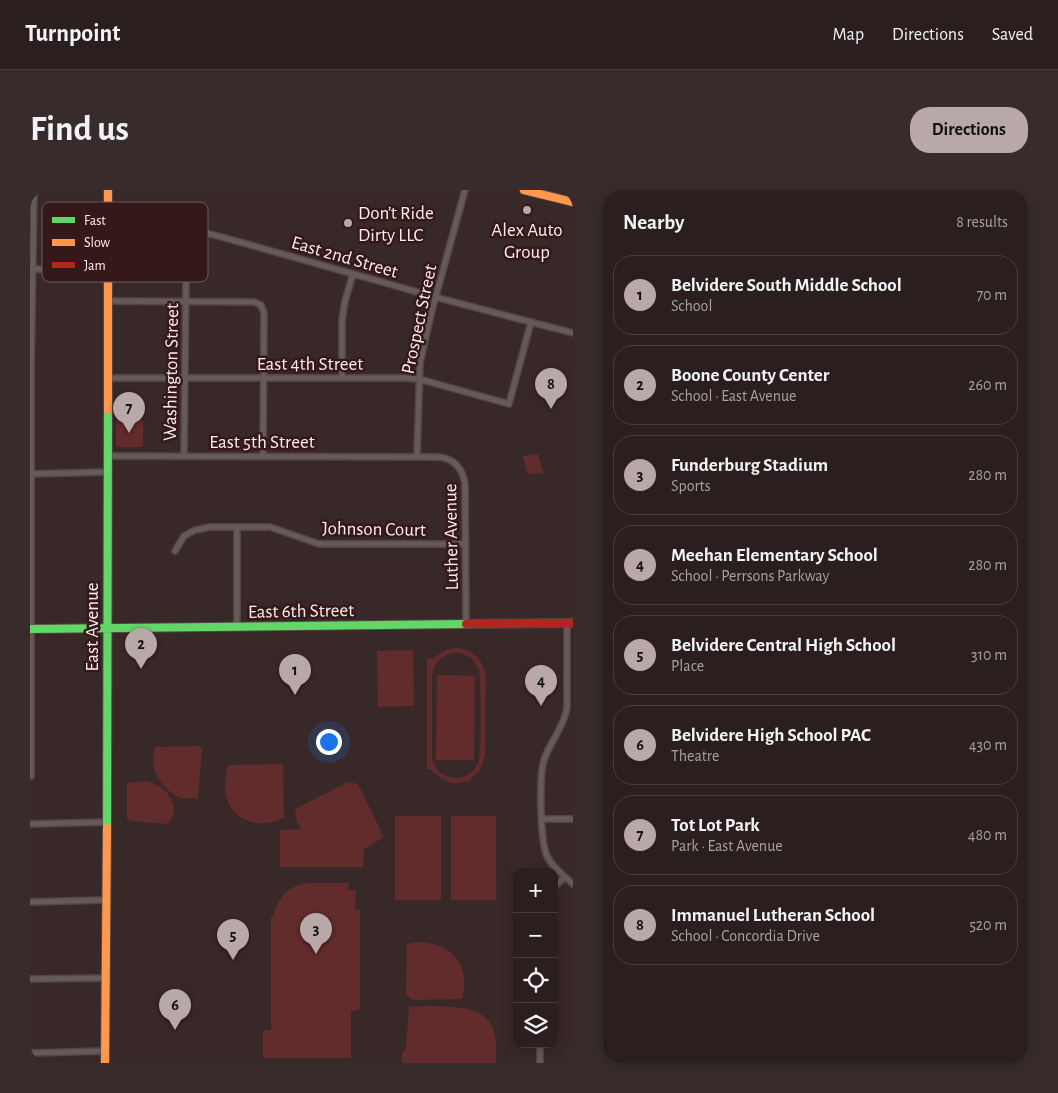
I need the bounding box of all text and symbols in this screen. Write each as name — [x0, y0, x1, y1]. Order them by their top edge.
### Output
text: Turnpoint — [25, 22, 120, 46]
text: Map — [833, 26, 864, 44]
text: Directions — [892, 26, 964, 44]
text: Saved — [992, 26, 1033, 44]
button: Directions — [910, 107, 1028, 153]
text: Find us — [30, 112, 129, 147]
legend — [42, 202, 208, 282]
place label: Don’t Ride Dirty LLC — [358, 204, 434, 245]
marker: Alex Auto Group — [521, 204, 533, 216]
text: Nearby — [623, 212, 684, 233]
text: Fast — [84, 214, 106, 228]
text: 8 results — [956, 214, 1008, 230]
marker: Don’t Ride Dirty LLC — [342, 217, 354, 229]
place label: Alex Auto Group — [491, 221, 563, 262]
street label: East 2nd Street — [289, 233, 400, 282]
text: Slow — [84, 236, 111, 250]
text: Jam — [84, 259, 106, 273]
street label: Prospect Street — [399, 263, 440, 376]
text: Belvidere South Middle School — [671, 276, 902, 295]
text: 1 — [637, 287, 643, 303]
text: 70 m — [976, 287, 1007, 303]
text: School — [671, 298, 712, 314]
street label: Washington Street — [161, 303, 182, 441]
street label: East 4th Street — [257, 355, 363, 374]
text: Boone County Center — [671, 366, 829, 385]
pin: 8 — [535, 368, 567, 409]
text: 2 — [636, 377, 644, 393]
text: 260 m — [968, 377, 1007, 393]
text: School · East Avenue — [671, 388, 796, 404]
pin: 7 — [113, 392, 145, 433]
street label: East 5th Street — [209, 433, 315, 452]
text: Funderburg Stadium — [671, 456, 828, 475]
text: 3 — [637, 467, 643, 483]
text: 280 m — [968, 467, 1007, 483]
text: Sports — [671, 478, 711, 494]
street label: Luther Avenue — [441, 483, 462, 591]
street label: Johnson Court — [322, 519, 426, 540]
text: Meehan Elementary School — [671, 546, 878, 565]
text: 4 — [636, 557, 644, 573]
text: 280 m — [968, 557, 1007, 573]
text: School · Perrsons Parkway — [671, 568, 829, 584]
street label: East Avenue — [83, 582, 102, 672]
street label: East 6th Street — [248, 601, 354, 622]
pin: 2 — [125, 628, 157, 669]
text: Belvidere Central High School — [671, 636, 896, 655]
text: 5 — [637, 647, 643, 663]
text: 310 m — [971, 647, 1007, 663]
pin: 1 — [279, 654, 311, 695]
text: Place — [671, 658, 704, 674]
pin: 4 — [525, 665, 557, 706]
text: Belvidere High School PAC — [671, 726, 871, 745]
your location — [316, 729, 342, 755]
text: 6 — [636, 737, 644, 753]
text: 430 m — [969, 737, 1007, 753]
text: Theatre — [671, 748, 719, 764]
text: Tot Lot Park — [671, 816, 760, 835]
text: 7 — [637, 827, 643, 843]
text: 480 m — [968, 827, 1007, 843]
text: Park · East Avenue — [671, 838, 783, 854]
map controls — [513, 868, 558, 1048]
button: + — [513, 868, 558, 913]
text: Immanuel Lutheran School — [671, 906, 875, 925]
pin: 3 — [300, 913, 332, 954]
button: − — [513, 913, 558, 958]
text: 8 — [636, 917, 644, 933]
text: 520 m — [969, 917, 1007, 933]
pin: 5 — [217, 919, 249, 960]
text: School · Concordia Drive — [671, 928, 820, 944]
button: locate — [513, 958, 558, 1003]
pin: 6 — [159, 989, 191, 1030]
button: layers — [513, 1003, 558, 1048]

